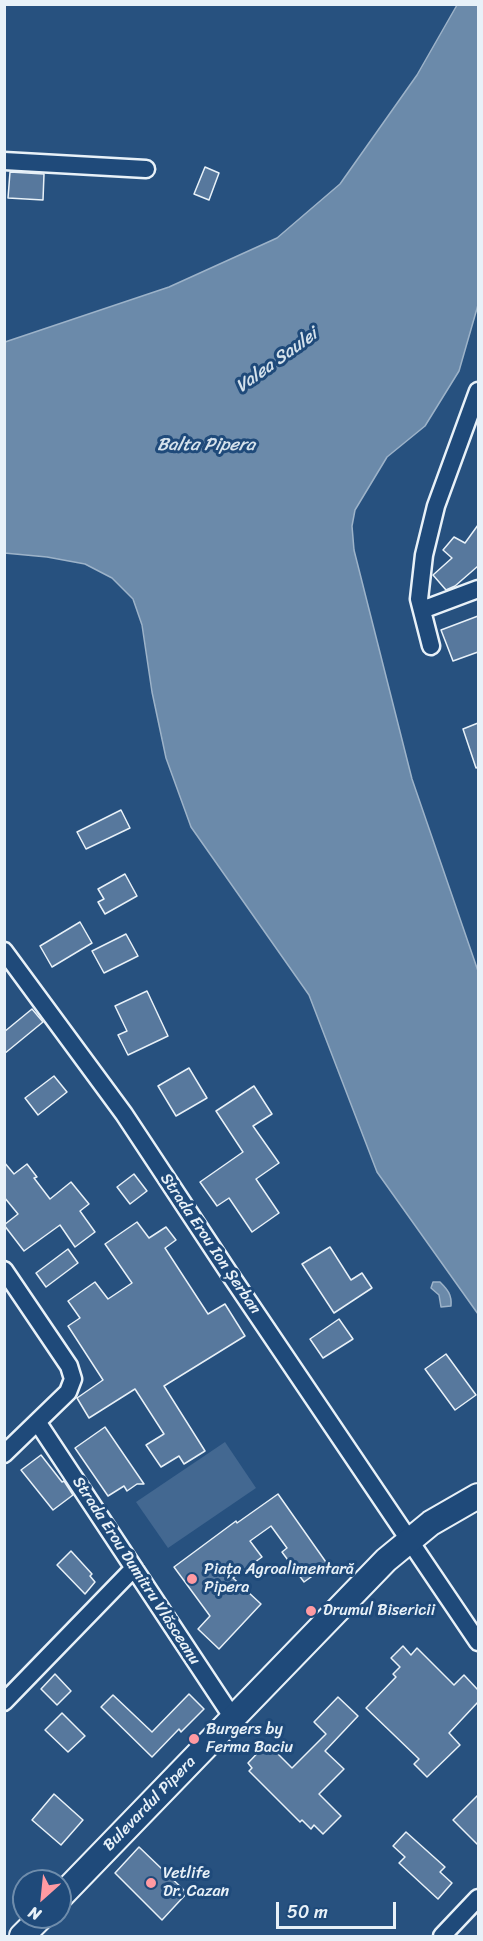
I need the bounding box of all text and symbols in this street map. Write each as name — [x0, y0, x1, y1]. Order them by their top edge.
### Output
water label: Valea Saulei — [232, 324, 322, 398]
water label: Balta Pipera — [157, 434, 255, 456]
street label: Strada Erou Ion Șerban — [156, 1170, 264, 1318]
street label: Strada Erou Dumitru Vlăsceanu — [68, 1473, 204, 1669]
place label: Piața Agroalimentară Pipera — [204, 1560, 354, 1598]
marker: Piața Agroalimentară Pipera — [185, 1572, 199, 1586]
place label: Drumul Bisericii — [323, 1601, 435, 1621]
marker: Drumul Bisericii — [304, 1604, 318, 1618]
place label: Burgers by Ferma Baciu — [206, 1720, 293, 1758]
marker: Burgers by Ferma Baciu — [187, 1732, 201, 1746]
street label: Bulevardul Pipera — [100, 1753, 200, 1855]
place label: Vetlife Dr. Cazan — [163, 1864, 229, 1902]
north arrow — [12, 1869, 72, 1929]
marker: Vetlife Dr. Cazan — [144, 1876, 158, 1890]
scale bar — [279, 1890, 399, 1928]
text: 50 m — [287, 1896, 328, 1928]
text: N — [23, 1898, 46, 1929]

